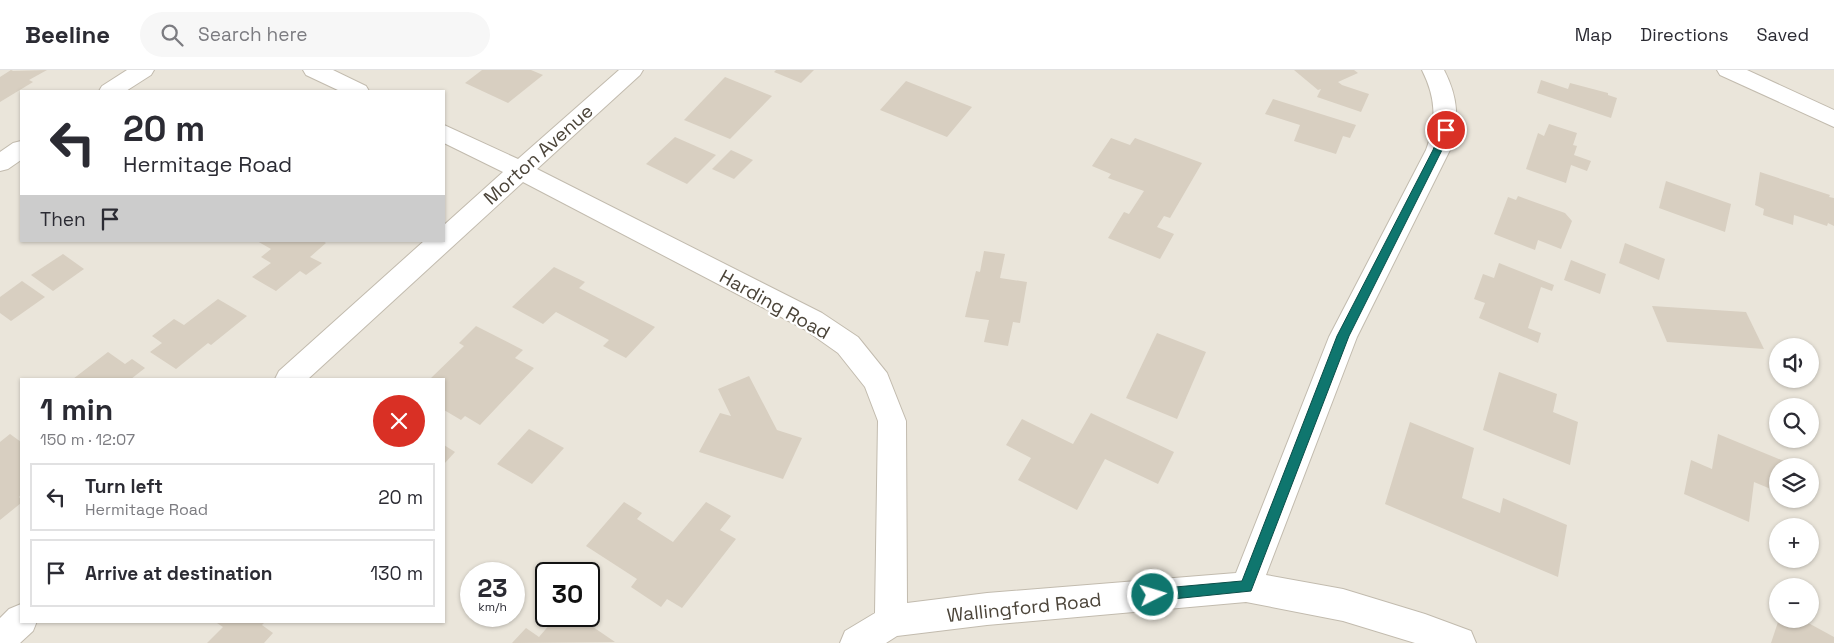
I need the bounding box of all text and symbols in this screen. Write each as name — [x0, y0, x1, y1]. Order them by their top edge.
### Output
search box — [140, 12, 490, 57]
text: Beeline — [25, 19, 110, 50]
icon: search — [158, 21, 186, 49]
text: Search here — [198, 22, 308, 47]
text: Map — [1575, 23, 1612, 46]
text: Directions — [1640, 23, 1729, 46]
text: Saved — [1757, 23, 1809, 46]
street label: Morton Avenue — [478, 99, 598, 210]
text: 20 m — [123, 107, 205, 151]
pin — [1425, 109, 1467, 151]
icon: left — [40, 110, 105, 175]
icon: arrive — [1432, 116, 1460, 144]
text: Hermitage Road — [123, 150, 292, 178]
icon: arrive — [96, 205, 124, 233]
text: Then — [40, 207, 86, 232]
street label: Harding Road — [715, 264, 834, 345]
map controls — [1769, 338, 1819, 628]
button: sound — [1769, 338, 1819, 388]
text: 1 min — [40, 390, 113, 429]
button: close — [373, 395, 425, 447]
button: search — [1769, 398, 1819, 448]
text: 150 m · 12:07 — [40, 429, 135, 450]
button: layers — [1769, 458, 1819, 508]
text: Turn left — [85, 474, 163, 499]
icon: left — [42, 483, 70, 511]
text: 20 m — [378, 485, 423, 510]
text: Hermitage Road — [85, 499, 208, 520]
button: + — [1769, 518, 1819, 568]
icon: arrive — [42, 559, 70, 587]
text: Arrive at destination — [85, 561, 273, 586]
text: 130 m — [370, 561, 423, 586]
speed limit sign: 30 — [535, 562, 600, 627]
position arrow — [1126, 568, 1178, 620]
text: 23 — [477, 572, 508, 604]
button: − — [1769, 578, 1819, 628]
street label: Wallingford Road — [945, 587, 1103, 628]
text: km/h — [478, 599, 507, 615]

